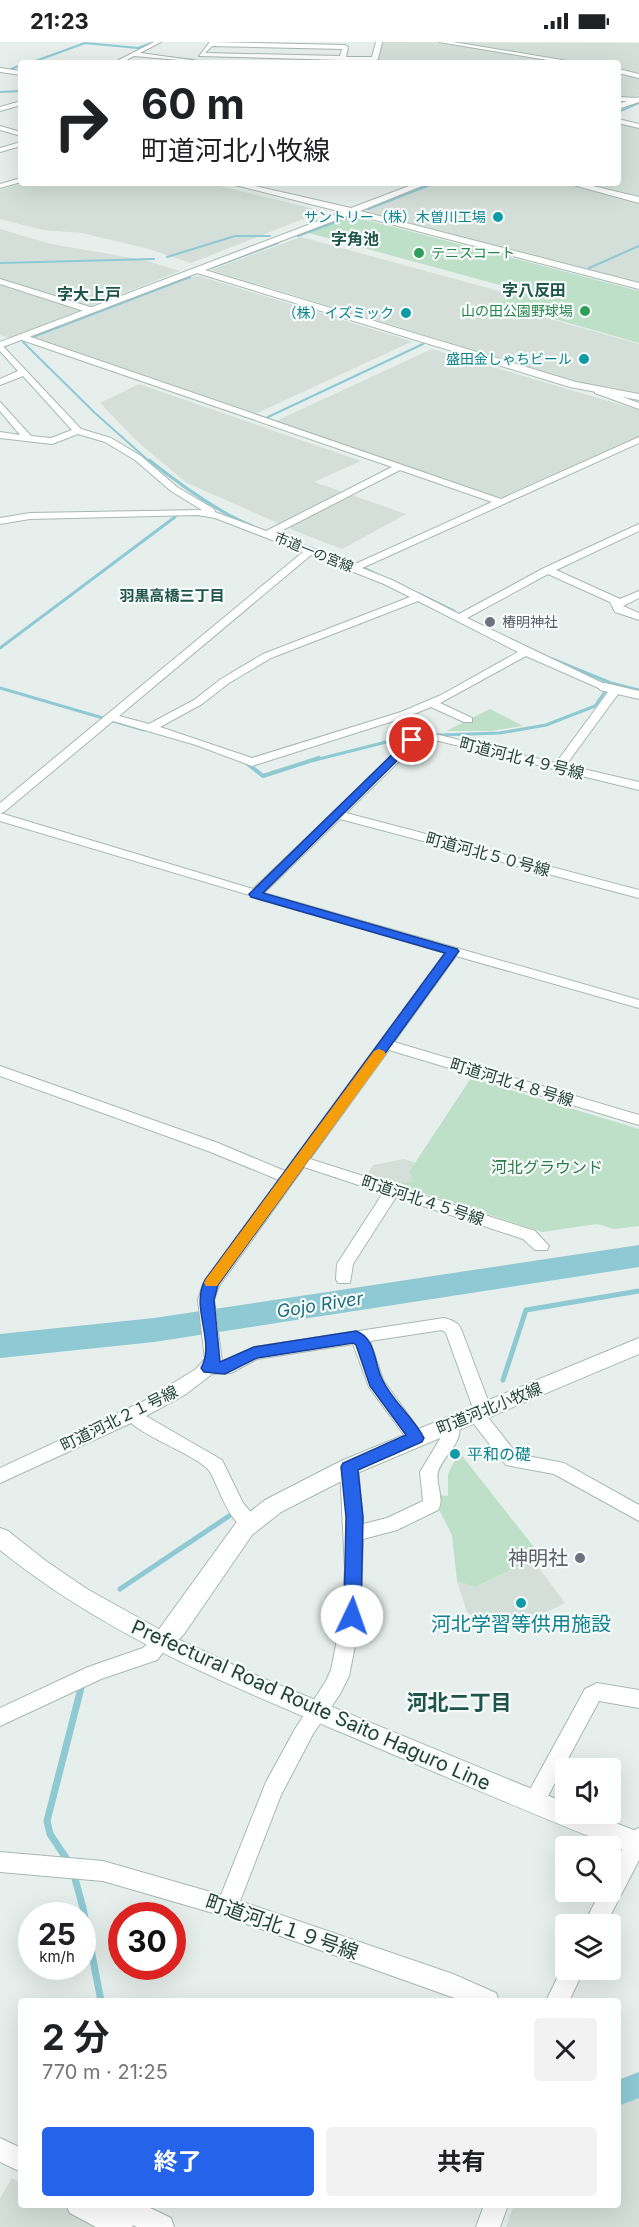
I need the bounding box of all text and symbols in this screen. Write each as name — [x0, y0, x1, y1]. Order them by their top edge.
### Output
text: 21:23 — [30, 8, 89, 34]
text: 60 m — [141, 78, 245, 129]
icon: right — [42, 84, 120, 162]
text: 町道河北小牧線 — [141, 134, 330, 167]
place label: サントリー（株）木曽川工場 — [304, 208, 486, 225]
marker: サントリー（株）木曽川工場 — [491, 210, 505, 224]
district label: 字角池 — [331, 229, 379, 249]
place label: テニスコート — [431, 244, 515, 261]
marker: テニスコート — [412, 246, 426, 260]
district label: 字八反田 — [502, 280, 566, 300]
district label: 字大上戸 — [57, 284, 121, 304]
place label: 山の田公園野球場 — [461, 302, 573, 319]
place label: （株）イズミック — [282, 304, 394, 321]
marker: 山の田公園野球場 — [578, 304, 592, 318]
marker: （株）イズミック — [399, 306, 413, 320]
place label: 盛田金しゃちビール — [446, 350, 572, 367]
marker: 盛田金しゃちビール — [577, 352, 591, 366]
street label: 市道一の宮線 — [272, 528, 356, 575]
district label: 羽黒高橋三丁目 — [119, 586, 225, 605]
place label: 椿明神社 — [502, 613, 558, 630]
marker: 椿明神社 — [483, 615, 497, 629]
pin — [386, 714, 437, 765]
icon: arrive — [395, 723, 428, 756]
street label: 町道河北４９号線 — [457, 733, 587, 783]
street label: 町道河北５０号線 — [424, 828, 552, 880]
street label: 町道河北４８号線 — [448, 1054, 576, 1110]
park label: 河北グラウンド — [491, 1157, 603, 1177]
street label: 町道河北４５号線 — [359, 1171, 487, 1229]
water label: Gojo River — [275, 1287, 366, 1322]
street label: 町道河北小牧線 — [433, 1378, 545, 1438]
street label: 町道河北２１号線 — [57, 1381, 181, 1455]
place label: 平和の礎 — [467, 1444, 531, 1464]
marker: 平和の礎 — [448, 1447, 462, 1461]
place label: 神明社 — [508, 1546, 568, 1570]
marker: 神明社 — [573, 1551, 587, 1565]
position arrow — [320, 1584, 384, 1648]
marker: 河北学習等供用施設 — [514, 1596, 528, 1610]
place label: 河北学習等供用施設 — [431, 1612, 611, 1636]
street label: Prefectural Road Route Saito Haguro Line — [128, 1615, 494, 1795]
district label: 河北二丁目 — [407, 1690, 512, 1715]
map controls — [555, 1758, 621, 1980]
button: sound — [555, 1758, 621, 1824]
button: search — [555, 1836, 621, 1902]
street label: 町道河北１９号線 — [202, 1890, 362, 1964]
speed limit sign: 30 — [108, 1902, 186, 1980]
button: layers — [555, 1914, 621, 1980]
text: 25 — [38, 1916, 76, 1952]
text: km/h — [39, 1947, 75, 1966]
text: 2 分 — [42, 2015, 109, 2059]
button: close — [534, 2018, 597, 2081]
text: 770 m · 21:25 — [42, 2060, 168, 2084]
button: 終了 — [42, 2127, 314, 2196]
button: 共有 — [326, 2127, 597, 2196]

